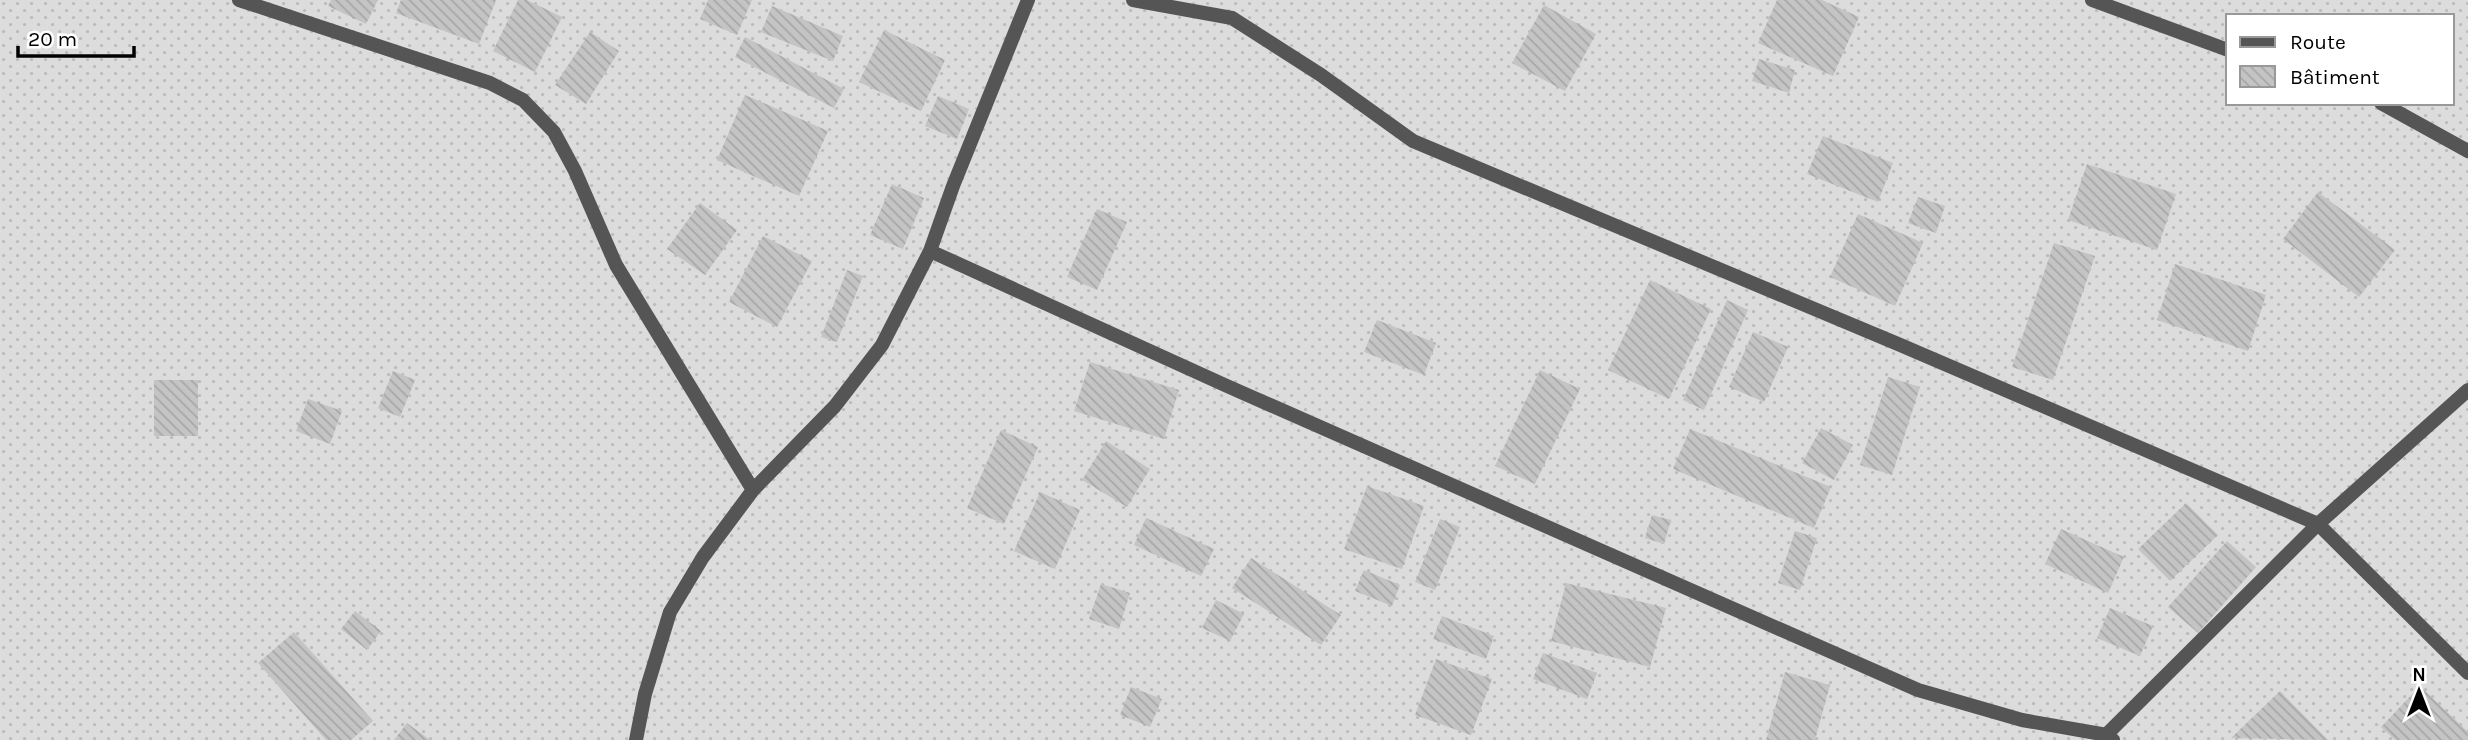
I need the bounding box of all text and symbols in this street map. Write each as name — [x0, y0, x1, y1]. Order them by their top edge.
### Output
scale bar — [18, 14, 133, 58]
legend — [2226, 14, 2454, 105]
text: 20 m — [28, 27, 77, 51]
text: Route — [2290, 30, 2346, 54]
text: Bâtiment — [2290, 65, 2380, 89]
north arrow — [2384, 656, 2454, 726]
text: N — [2412, 664, 2426, 686]

